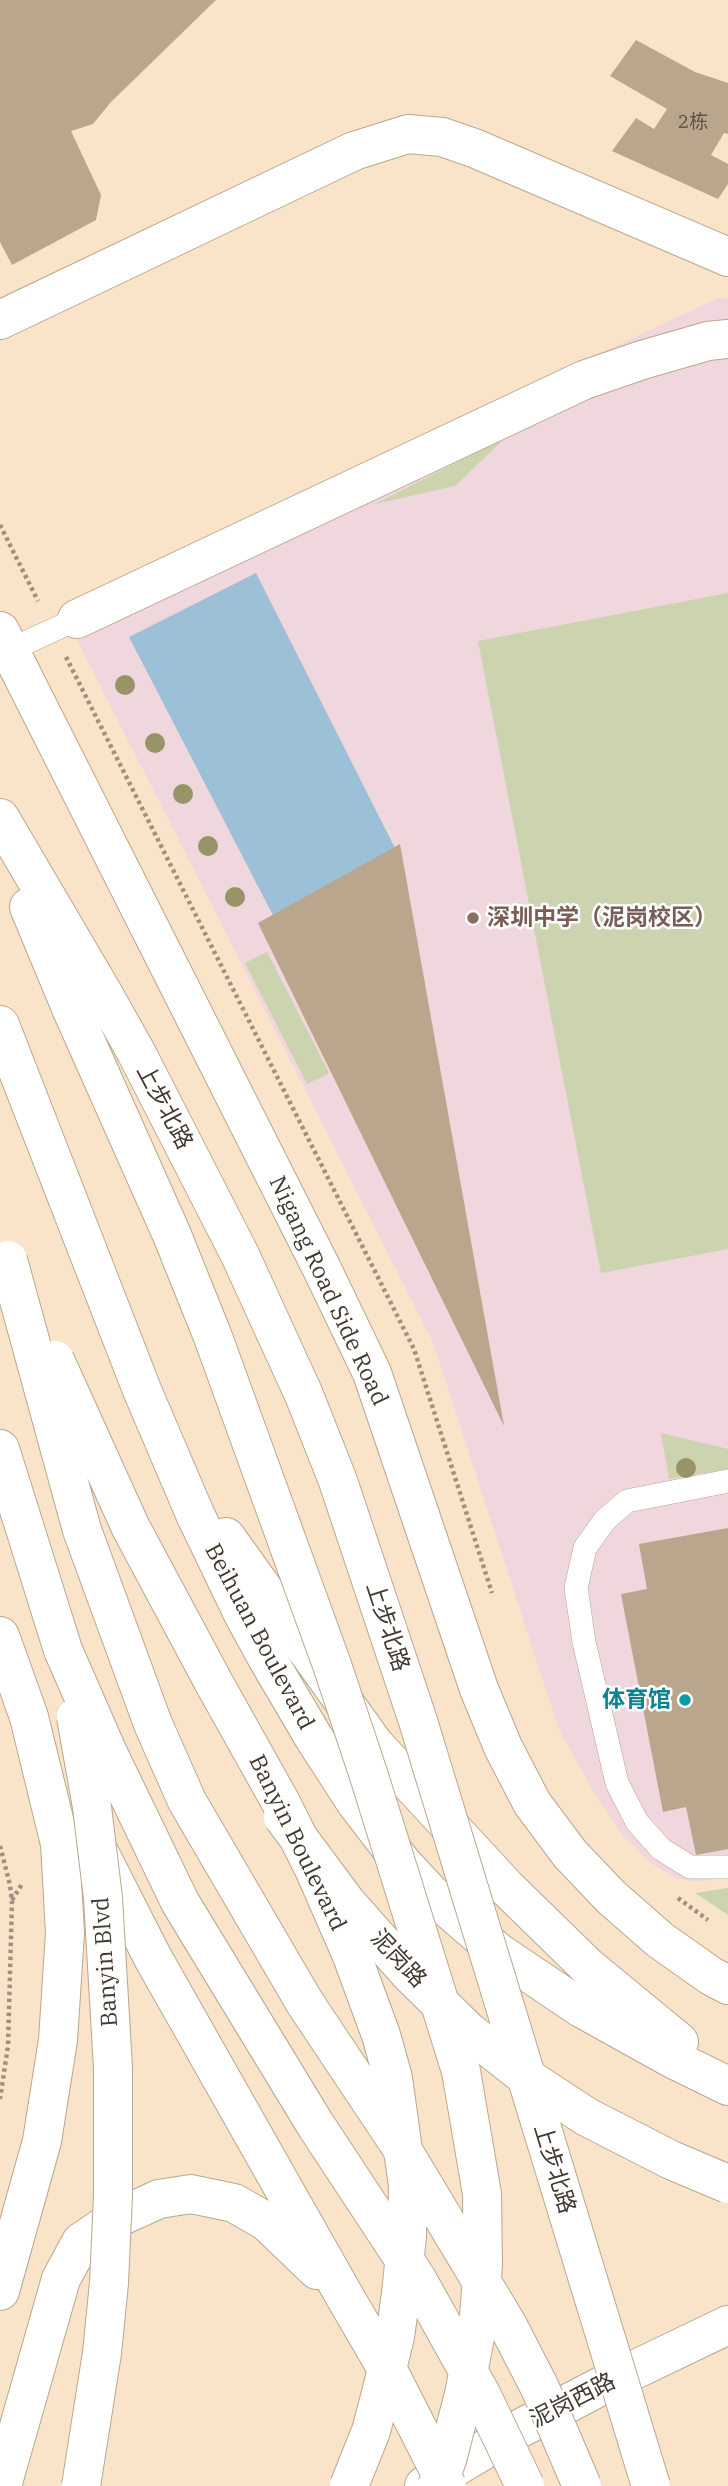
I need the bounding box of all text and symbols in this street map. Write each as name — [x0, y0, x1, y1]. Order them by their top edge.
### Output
house number: 2栋 — [678, 112, 708, 134]
place label: 深圳中学（泥岗校区） — [487, 904, 717, 932]
marker: 深圳中学（泥岗校区） — [465, 910, 481, 926]
street label: 上步北路 — [130, 1060, 198, 1154]
street label: Nigang Road Side Road — [263, 1172, 393, 1410]
street label: Beihuan Boulevard — [198, 1539, 320, 1735]
street label: 上步北路 — [360, 1579, 414, 1675]
place label: 体育馆 — [602, 1686, 671, 1714]
marker: 体育馆 — [677, 1692, 693, 1708]
street label: Banyin Boulevard — [242, 1750, 352, 1936]
street label: Banyin Blvd — [88, 1896, 124, 2028]
street label: 泥岗路 — [364, 1924, 432, 1994]
street label: 上步北路 — [527, 2121, 581, 2217]
street label: 泥岗西路 — [526, 2368, 620, 2434]

